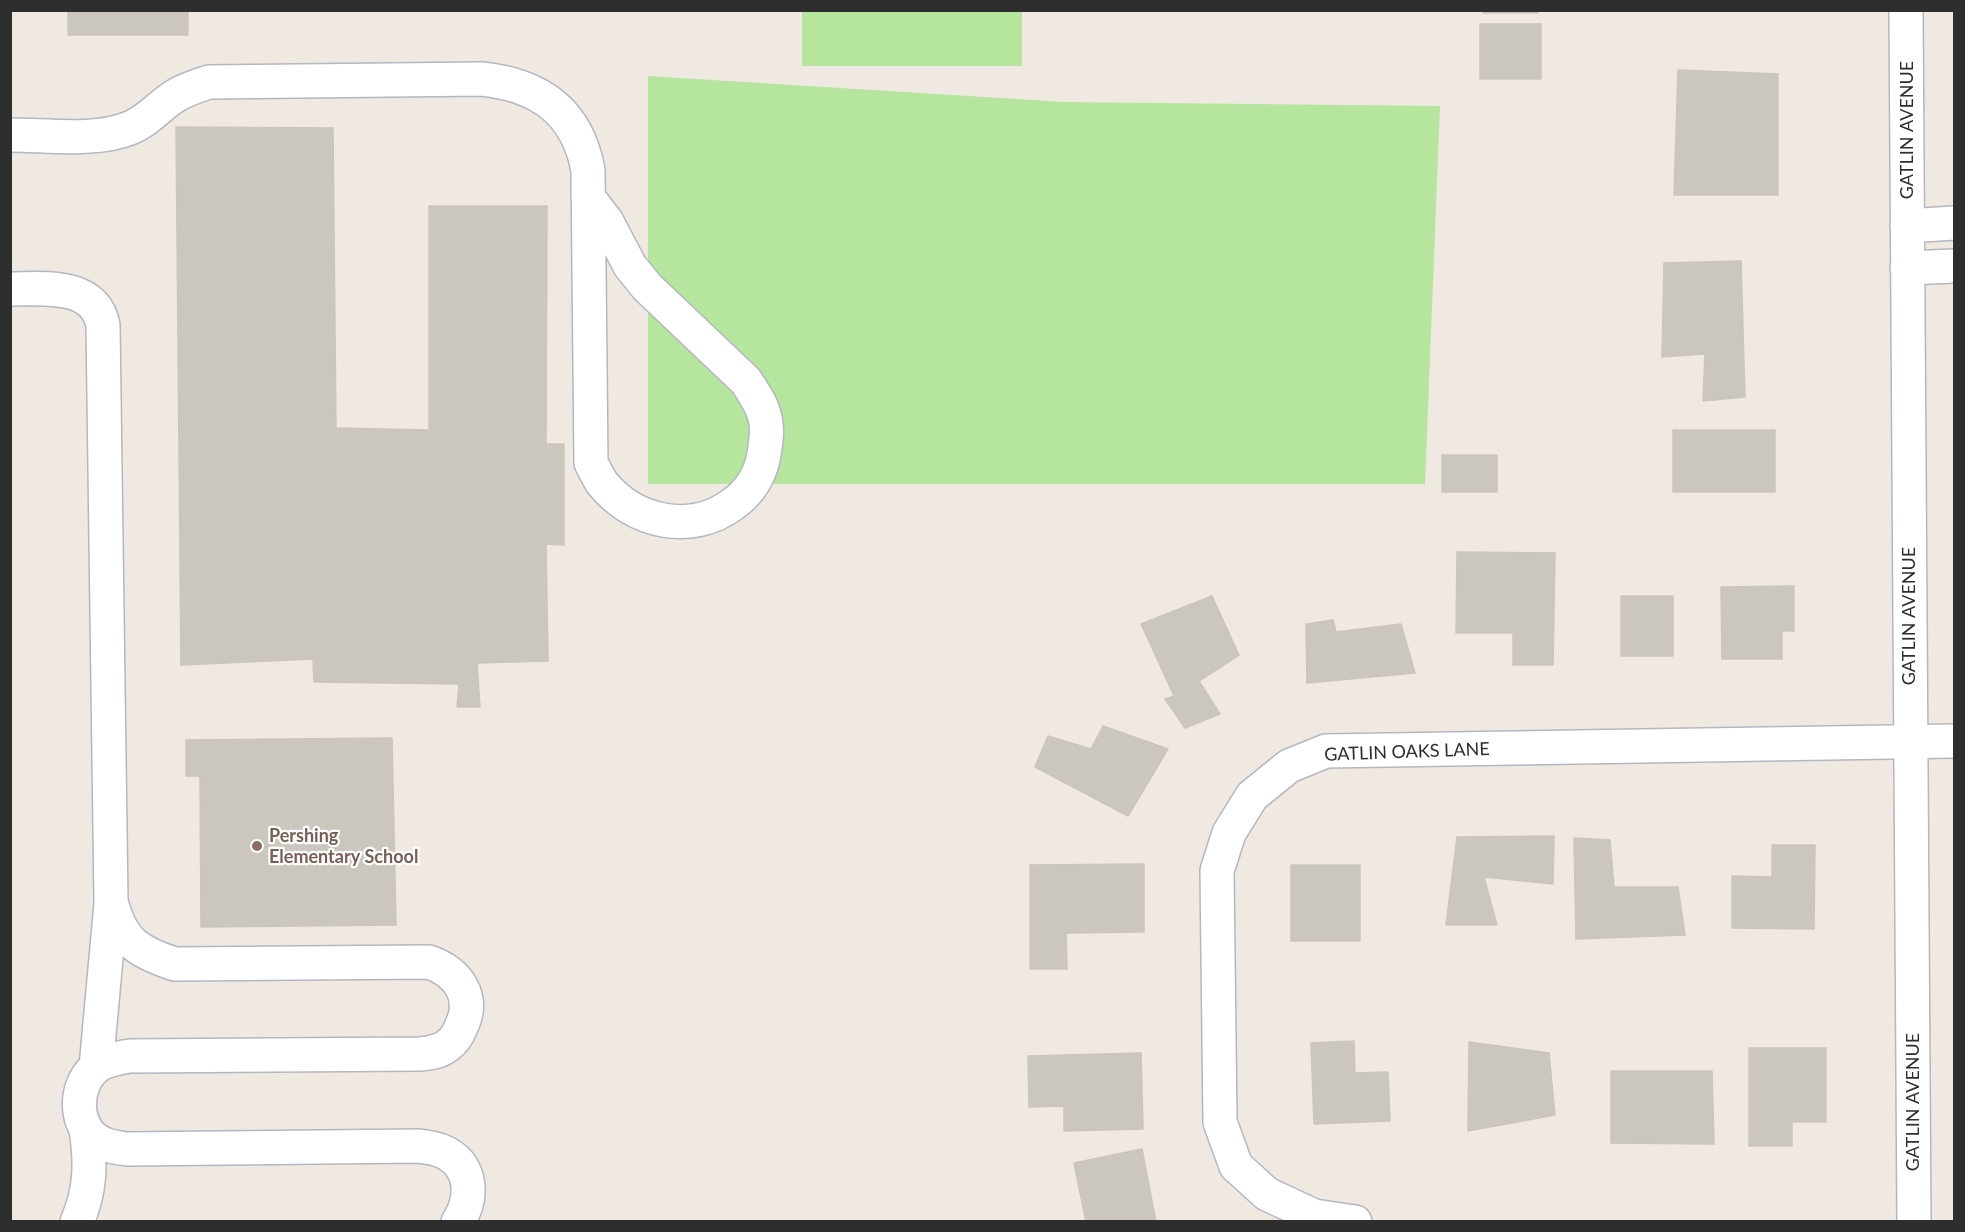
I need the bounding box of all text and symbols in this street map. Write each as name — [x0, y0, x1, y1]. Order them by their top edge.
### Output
street label: GATLIN AVENUE — [1896, 61, 1918, 199]
street label: GATLIN AVENUE — [1898, 547, 1920, 685]
street label: GATLIN OAKS LANE — [1324, 738, 1490, 766]
place label: Pershing Elementary School — [269, 825, 418, 868]
marker: Pershing Elementary School — [250, 839, 264, 853]
street label: GATLIN AVENUE — [1902, 1033, 1924, 1171]

